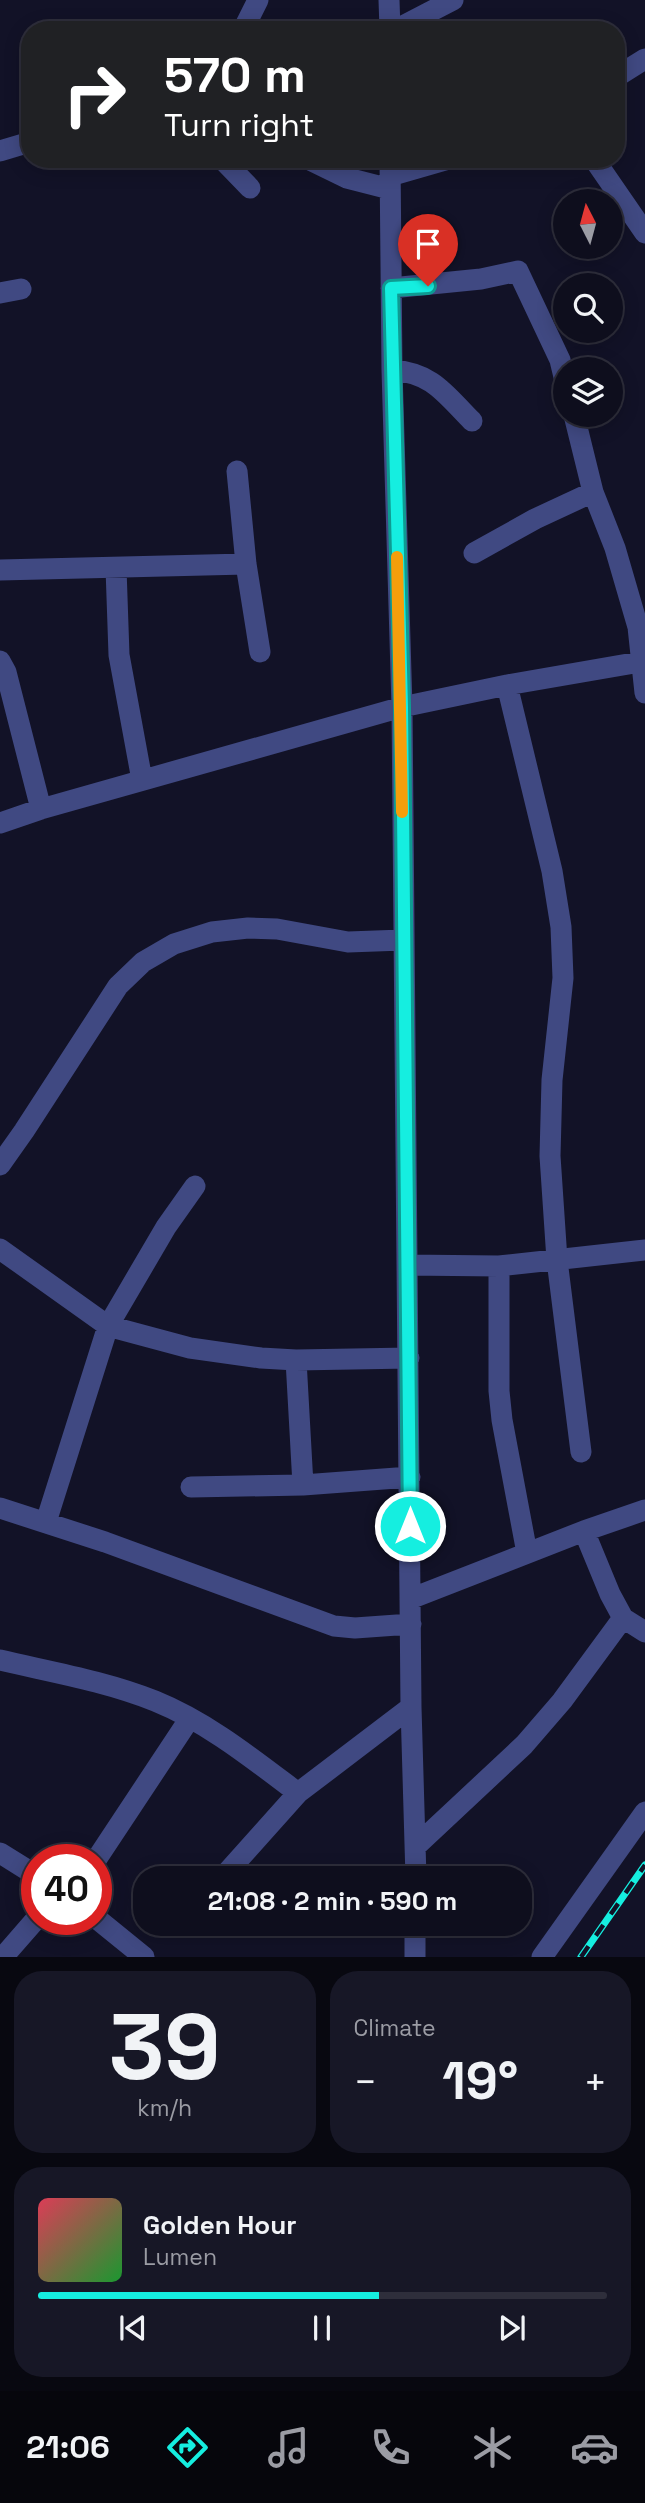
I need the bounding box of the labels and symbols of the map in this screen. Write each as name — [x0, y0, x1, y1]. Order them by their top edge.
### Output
north arrow — [553, 189, 623, 259]
pin — [398, 214, 458, 286]
position arrow — [373, 1489, 447, 1563]
speed limit sign: 40 — [21, 1844, 112, 1935]

